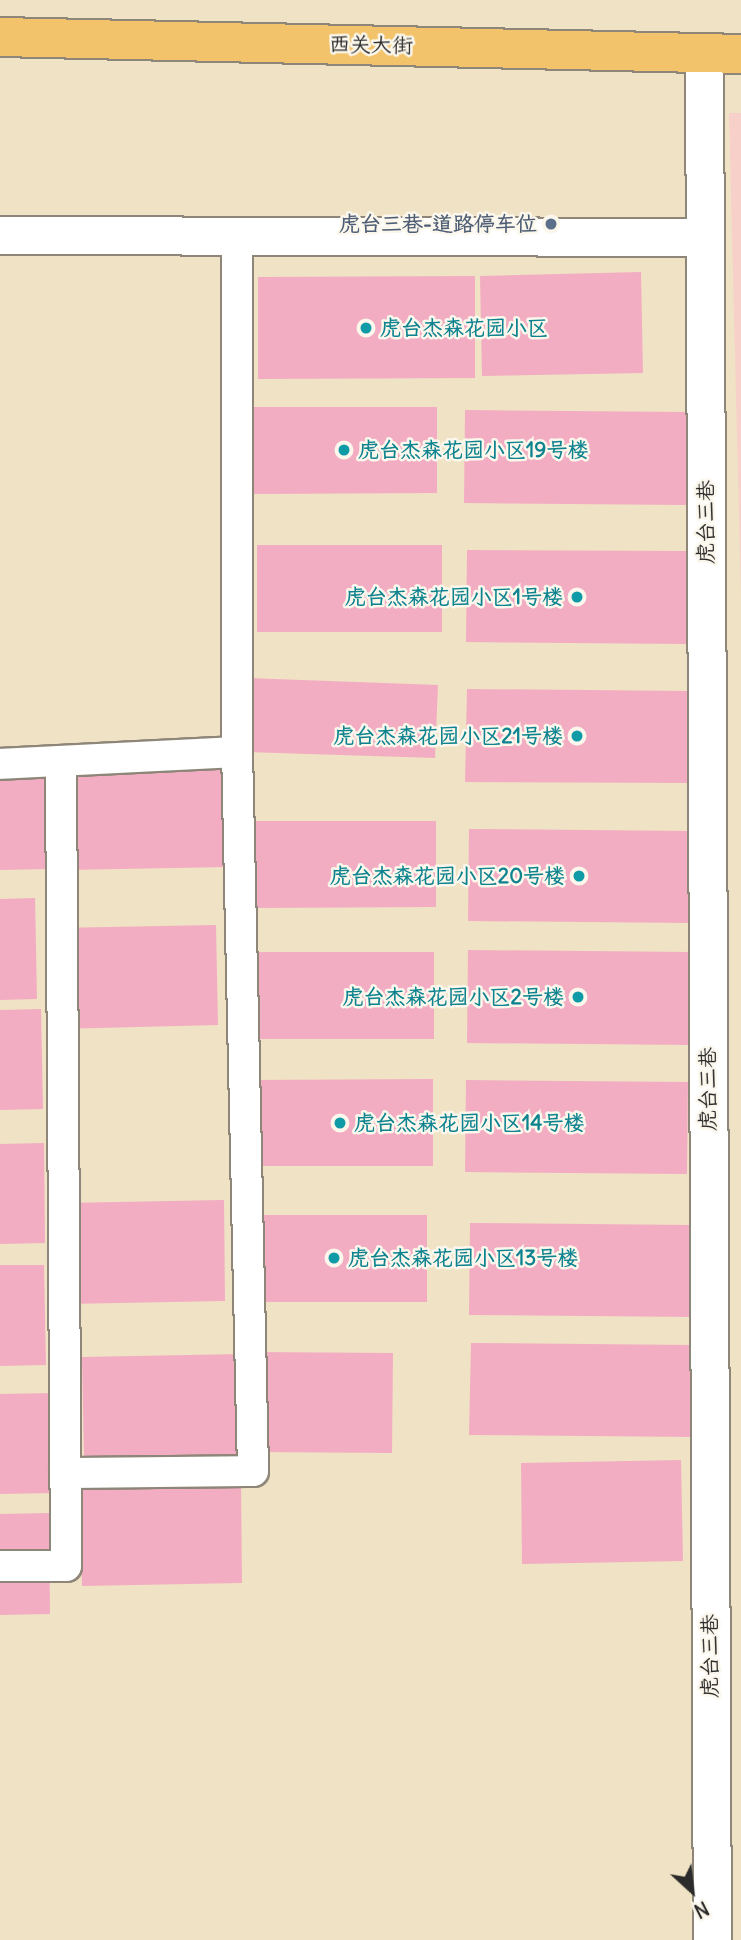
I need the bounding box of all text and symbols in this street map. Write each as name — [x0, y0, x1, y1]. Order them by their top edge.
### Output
street label: 西关大街 — [329, 32, 413, 58]
place label: 虎台三巷-道路停车位 — [339, 211, 537, 237]
marker: 虎台三巷-道路停车位 — [543, 216, 559, 232]
place label: 虎台杰森花园小区 — [380, 315, 548, 341]
marker: 虎台杰森花园小区 — [358, 320, 374, 336]
place label: 虎台杰森花园小区19号楼 — [358, 437, 588, 463]
marker: 虎台杰森花园小区19号楼 — [336, 442, 352, 458]
street label: 虎台三巷 — [693, 480, 719, 564]
place label: 虎台杰森花园小区1号楼 — [345, 584, 563, 610]
marker: 虎台杰森花园小区1号楼 — [569, 589, 585, 605]
place label: 虎台杰森花园小区21号楼 — [333, 723, 563, 749]
marker: 虎台杰森花园小区21号楼 — [569, 728, 585, 744]
place label: 虎台杰森花园小区20号楼 — [330, 863, 565, 889]
marker: 虎台杰森花园小区20号楼 — [571, 868, 587, 884]
place label: 虎台杰森花园小区2号楼 — [342, 984, 564, 1010]
marker: 虎台杰森花园小区2号楼 — [570, 989, 586, 1005]
street label: 虎台三巷 — [695, 1047, 721, 1131]
place label: 虎台杰森花园小区14号楼 — [354, 1110, 584, 1136]
marker: 虎台杰森花园小区14号楼 — [332, 1115, 348, 1131]
place label: 虎台杰森花园小区13号楼 — [348, 1245, 578, 1271]
marker: 虎台杰森花园小区13号楼 — [326, 1250, 342, 1266]
street label: 虎台三巷 — [697, 1614, 723, 1698]
north arrow — [657, 1856, 727, 1926]
text: N — [690, 1896, 713, 1923]

